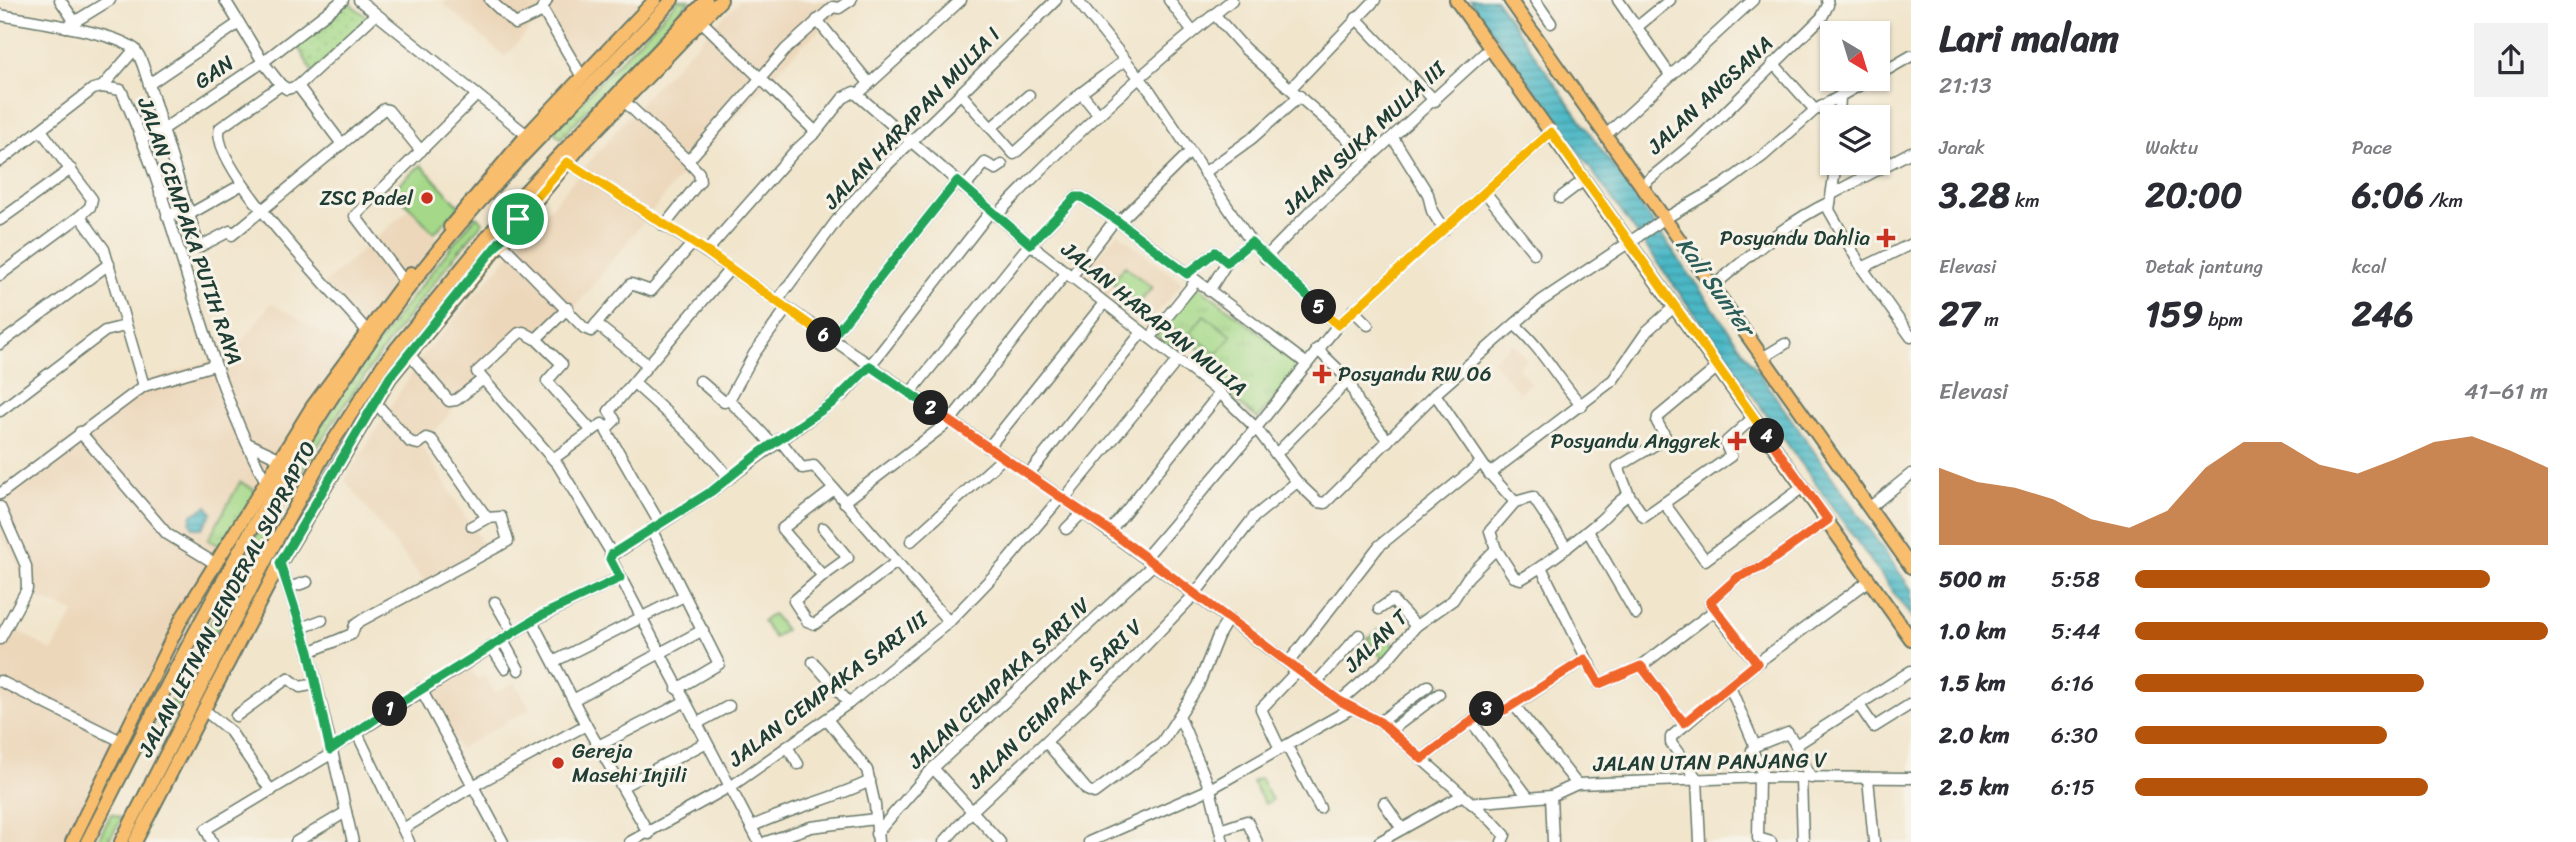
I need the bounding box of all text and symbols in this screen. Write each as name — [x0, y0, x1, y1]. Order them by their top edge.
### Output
text: Lari malam — [1939, 5, 2119, 72]
street label: JALAN HARAPAN MULIA I — [813, 17, 1010, 219]
north arrow — [1820, 21, 1890, 91]
map controls — [1820, 21, 1890, 175]
button: share — [2474, 23, 2548, 97]
street label: JALAN ANGSANA — [1637, 26, 1782, 165]
street label: GAN — [186, 44, 242, 99]
street label: JALAN SUKA MULIA III — [1272, 50, 1456, 225]
text: 21:13 — [1939, 65, 1992, 106]
street label: JALAN CEMPAKA PUTIH RAYA — [126, 91, 254, 370]
button: layers — [1820, 105, 1890, 175]
text: Jarak — [1939, 131, 1985, 164]
text: Waktu — [2145, 131, 2198, 164]
text: Pace — [2352, 131, 2392, 164]
text: 3.28 — [1939, 164, 2010, 226]
text: 20:00 — [2145, 164, 2242, 226]
text: 6:06 — [2352, 164, 2424, 226]
place label: ZSC Padel — [319, 179, 414, 217]
text: km — [2010, 184, 2040, 217]
text: /km — [2424, 184, 2463, 217]
pin — [488, 189, 548, 249]
marker: ZSC Padel — [419, 190, 435, 206]
icon: arrive — [499, 200, 537, 238]
place label: Posyandu Dahlia — [1720, 219, 1870, 257]
water label: Kali Sunter — [1665, 228, 1768, 348]
marker: Posyandu Dahlia — [1876, 228, 1896, 248]
street label: JALAN HARAPAN MULIA — [1052, 231, 1256, 406]
text: Elevasi — [1939, 250, 1996, 283]
text: Detak jantung — [2145, 250, 2263, 283]
text: kcal — [2352, 250, 2386, 283]
text: 27 — [1939, 283, 1979, 345]
text: 159 — [2145, 283, 2203, 345]
text: 246 — [2352, 283, 2414, 345]
pin: 5 — [1302, 290, 1336, 324]
text: 5 — [1313, 290, 1324, 323]
text: m — [1979, 303, 1999, 336]
text: bpm — [2203, 303, 2243, 336]
pin: 6 — [806, 318, 842, 352]
text: 6 — [818, 318, 829, 351]
place label: Posyandu RW 06 — [1338, 355, 1492, 393]
marker: Posyandu RW 06 — [1312, 364, 1332, 384]
text: Elevasi — [1939, 371, 2008, 412]
text: 41–61 m — [2464, 371, 2548, 412]
pin: 2 — [914, 390, 948, 426]
text: 2 — [925, 391, 936, 424]
pin: 4 — [1750, 418, 1784, 453]
text: 4 — [1761, 419, 1772, 452]
place label: Posyandu Anggrek — [1550, 422, 1721, 460]
marker: Posyandu Anggrek — [1727, 431, 1747, 451]
street label: JALAN LETNAN JENDERAL SUPRAPTO — [127, 434, 327, 765]
text: 500 m — [1939, 559, 2006, 600]
text: 5:58 — [2051, 559, 2100, 600]
street label: JALAN CEMPAKA SARI IV — [898, 587, 1100, 779]
street label: JALAN T — [1334, 599, 1419, 683]
street label: JALAN CEMPAKA SARI III — [719, 600, 937, 778]
street label: JALAN CEMPAKA SARI V — [957, 609, 1152, 799]
text: 1.0 km — [1939, 611, 2006, 652]
text: 5:44 — [2051, 611, 2101, 652]
text: 1.5 km — [1939, 663, 2006, 704]
text: 6:16 — [2051, 663, 2094, 704]
pin: 1 — [372, 692, 408, 726]
text: 1 — [385, 692, 394, 725]
pin: 3 — [1470, 692, 1504, 726]
text: 3 — [1481, 692, 1492, 725]
text: 2.0 km — [1939, 715, 2010, 756]
text: 6:30 — [2051, 715, 2098, 756]
place label: Gereja Masehi Injili — [572, 732, 688, 794]
street label: JALAN UTAN PANJANG V — [1592, 741, 1828, 783]
marker: Gereja Masehi Injili — [550, 755, 566, 771]
text: 2.5 km — [1939, 767, 2009, 808]
text: 6:15 — [2051, 767, 2095, 808]

